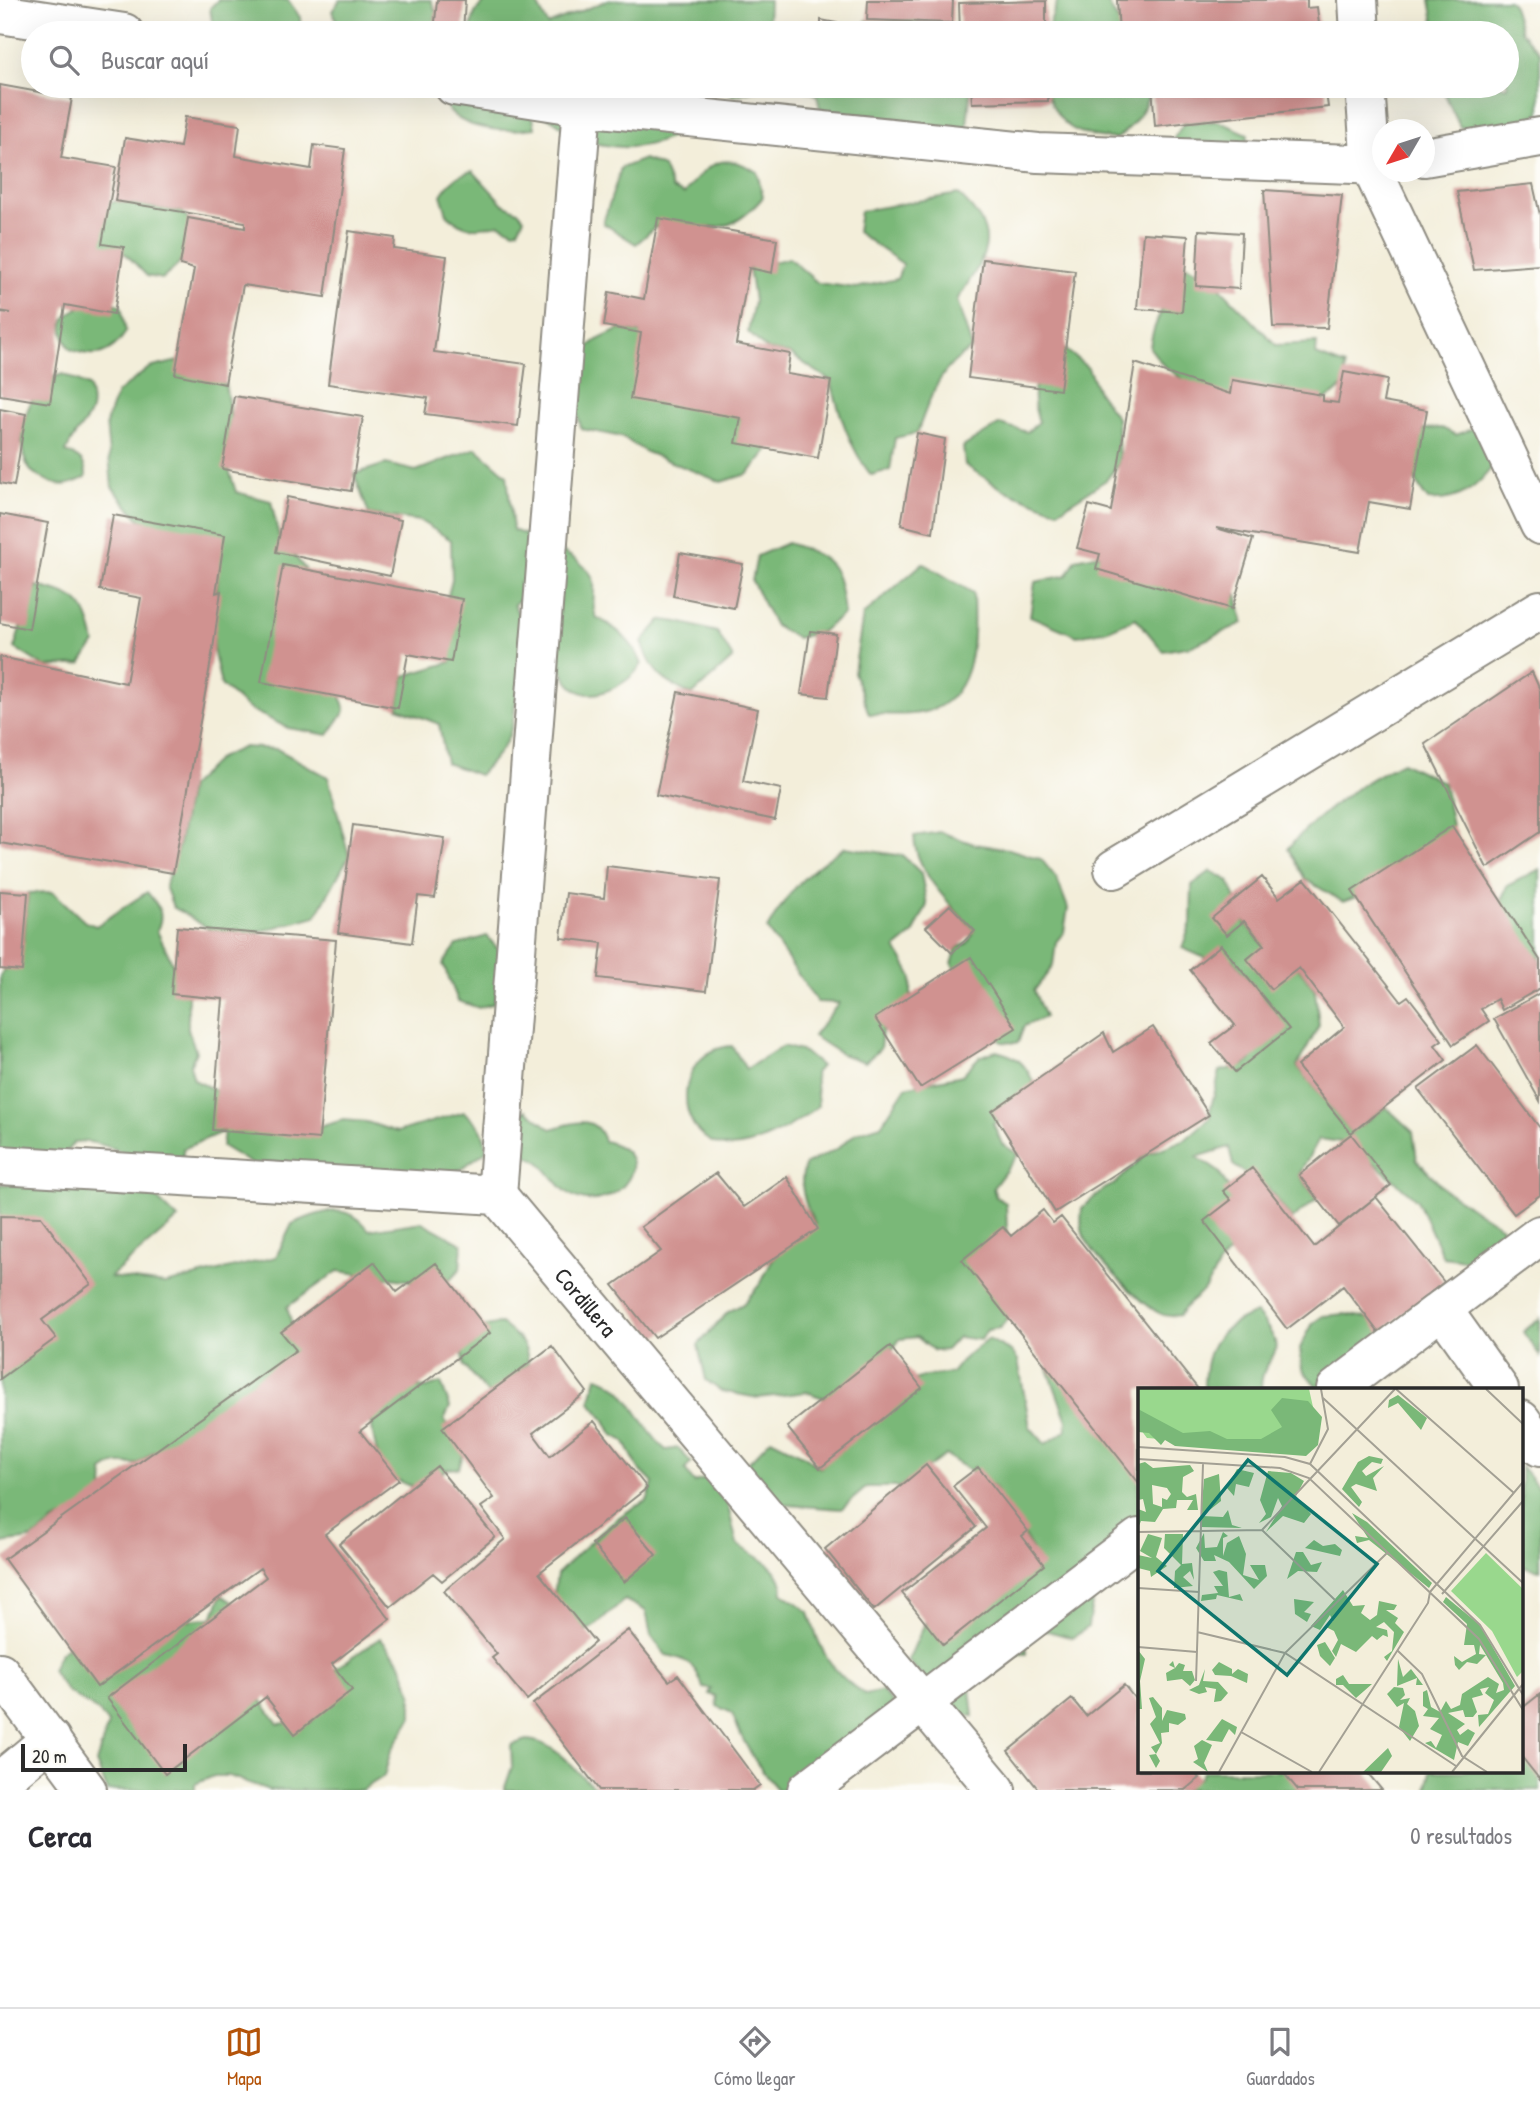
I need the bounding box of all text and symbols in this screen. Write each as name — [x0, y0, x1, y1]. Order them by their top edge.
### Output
search box — [21, 21, 1519, 98]
icon: search — [45, 41, 83, 79]
text: Buscar aquí — [101, 42, 209, 77]
north arrow — [1372, 119, 1435, 182]
street label: Cordillera — [548, 1260, 625, 1343]
inset map — [1138, 1388, 1522, 1772]
scale bar — [21, 1741, 187, 1773]
text: 20 m — [32, 1743, 67, 1769]
text: Cerca — [28, 1816, 91, 1856]
text: 0 resultados — [1410, 1820, 1512, 1851]
tab: Mapa — [225, 2023, 263, 2091]
tab: Cómo llegar — [714, 2023, 796, 2091]
tab: Guardados — [1246, 2023, 1315, 2091]

